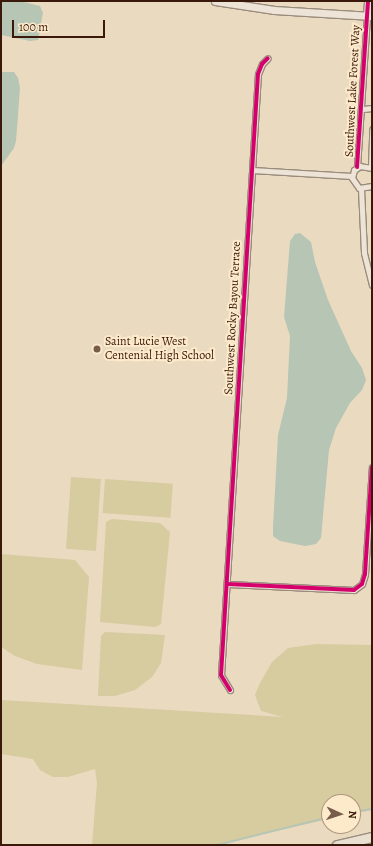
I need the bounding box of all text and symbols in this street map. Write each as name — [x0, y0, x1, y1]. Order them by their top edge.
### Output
scale bar — [14, 12, 107, 38]
text: 100 m — [19, 19, 48, 35]
street label: Southwest Lake Forest Way — [342, 25, 364, 157]
street label: Southwest Rocky Bayou Terrace — [222, 241, 244, 395]
place label: Saint Lucie West Centenial High School — [105, 335, 214, 363]
marker: Saint Lucie West Centenial High School — [92, 344, 102, 354]
north arrow — [321, 794, 361, 834]
text: N — [345, 810, 360, 819]

